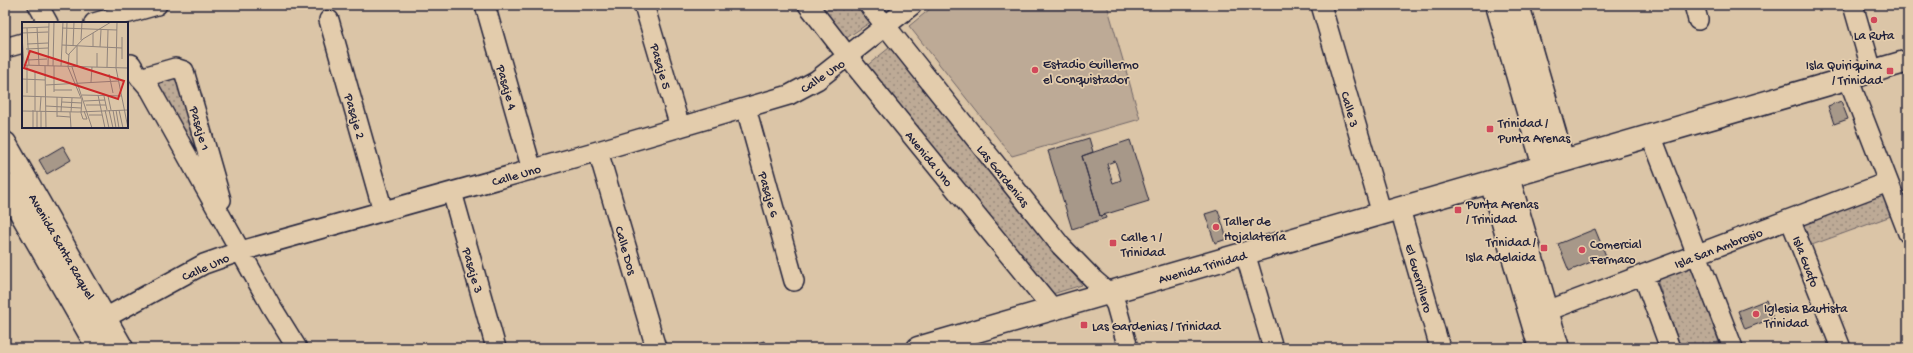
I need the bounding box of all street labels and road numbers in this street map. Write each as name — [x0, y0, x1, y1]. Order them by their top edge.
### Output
street label: Pasaje 5 — [646, 41, 673, 91]
street label: Calle Uno — [798, 57, 849, 97]
street label: Pasaje 4 — [492, 62, 519, 112]
street label: Calle 3 — [1336, 90, 1361, 130]
street label: Pasaje 2 — [340, 91, 367, 142]
street label: Pasaje 1 — [185, 104, 212, 152]
street label: Avenida Uno — [901, 129, 955, 191]
street label: Las Gardenias — [973, 143, 1032, 211]
street label: Calle Uno — [490, 162, 543, 191]
street label: Pasaje 6 — [754, 169, 781, 220]
street label: Avenida Santa Raquel — [24, 192, 97, 303]
street label: Calle Dos — [611, 225, 639, 278]
street label: Isla San Ambrosio — [1673, 226, 1765, 273]
street label: Isla Guafo — [1788, 234, 1821, 290]
street label: El Guerrillero — [1401, 243, 1435, 315]
street label: Pasaje 3 — [458, 245, 485, 295]
street label: Avenida Trinidad — [1157, 248, 1250, 288]
street label: Calle Uno — [180, 251, 232, 285]

